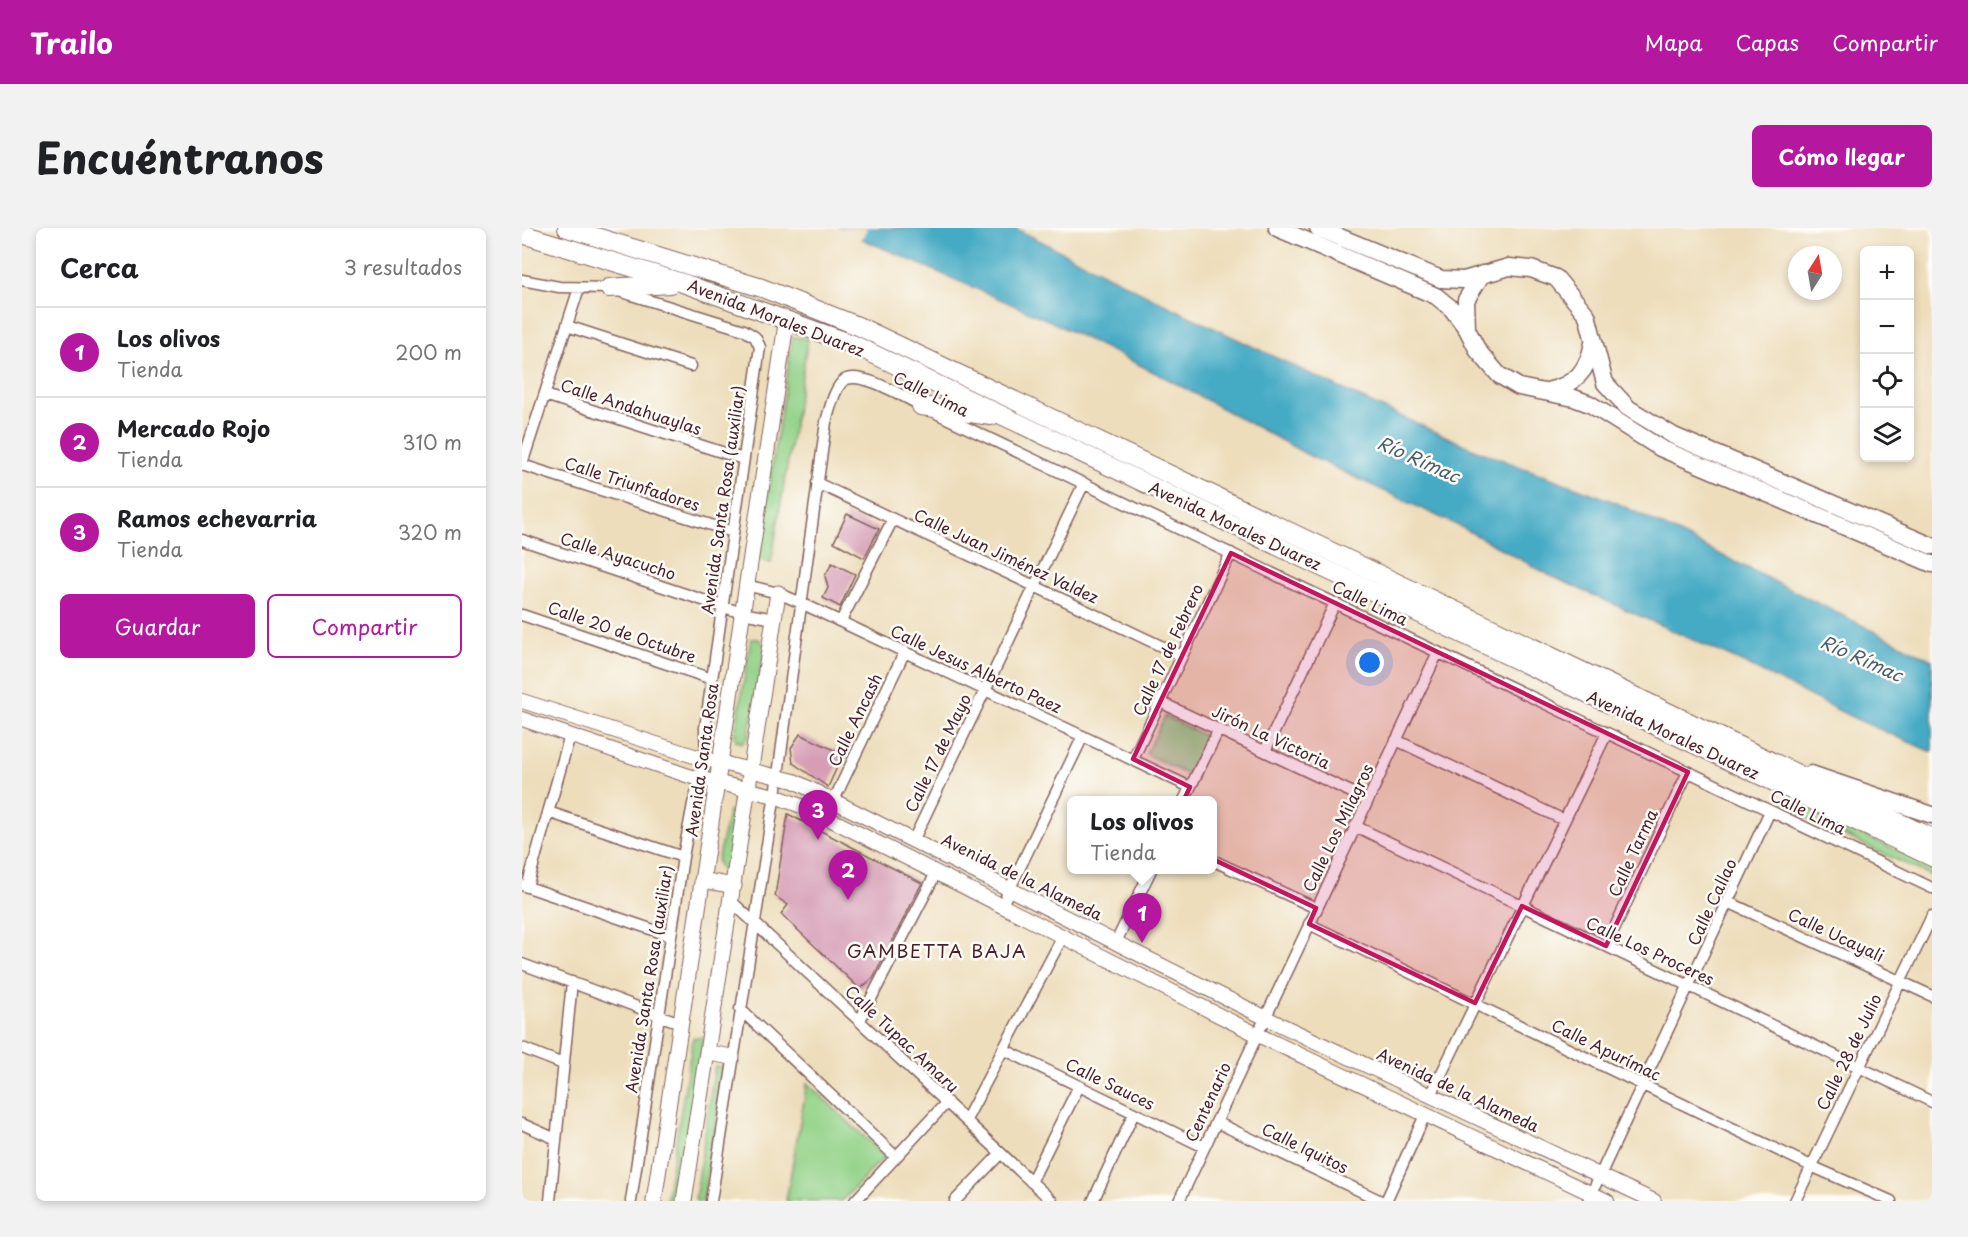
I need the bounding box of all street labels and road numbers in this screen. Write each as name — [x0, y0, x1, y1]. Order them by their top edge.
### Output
street label: Avenida Morales Duarez — [685, 272, 869, 362]
street label: Calle Lima — [890, 364, 973, 422]
street label: Calle Andahuaylas — [558, 372, 705, 440]
street label: Avenida Santa Rosa (auxiliar) — [694, 384, 750, 616]
street label: Calle Triunfadores — [562, 450, 703, 516]
street label: Avenida Morales Duarez — [1145, 475, 1326, 576]
street label: Calle Juan Jiménez Valdez — [910, 502, 1103, 609]
street label: Calle Ayacucho — [557, 525, 679, 585]
street label: Calle Lima — [1329, 573, 1412, 631]
street label: Calle 17 de Febrero — [1126, 579, 1208, 720]
street label: Calle 20 de Octubre — [545, 594, 700, 668]
street label: Calle Jesus Alberto Paez — [887, 618, 1066, 719]
street label: Calle Ancash — [821, 669, 887, 770]
street label: Avenida Santa Rosa — [678, 682, 724, 838]
street label: Avenida Morales Duarez — [1583, 684, 1764, 785]
street label: Calle 17 de Mayo — [898, 689, 976, 816]
street label: Jirón La Victoria — [1208, 698, 1334, 774]
street label: Calle Los Milagros — [1296, 759, 1379, 896]
street label: Calle Lima — [1767, 782, 1850, 840]
street label: Calle Tarma — [1601, 805, 1663, 900]
street label: Avenida de la Alameda — [938, 827, 1107, 926]
street label: Calle Callao — [1680, 854, 1742, 949]
street label: Avenida Santa Rosa (auxiliar) — [618, 863, 678, 1095]
street label: Calle Ucayali — [1784, 901, 1889, 967]
street label: Calle Los Proceres — [1582, 910, 1718, 990]
street label: Calle Tupac Amaru — [840, 979, 965, 1098]
street label: Calle 28 de Julio — [1809, 989, 1887, 1114]
street label: Calle Apurímac — [1548, 1012, 1665, 1086]
street label: Avenida de la Alameda — [1373, 1041, 1544, 1137]
street label: Calle Sauces — [1062, 1051, 1159, 1115]
street label: Centenario — [1178, 1057, 1236, 1146]
street label: Calle Iquitos — [1258, 1116, 1353, 1178]

